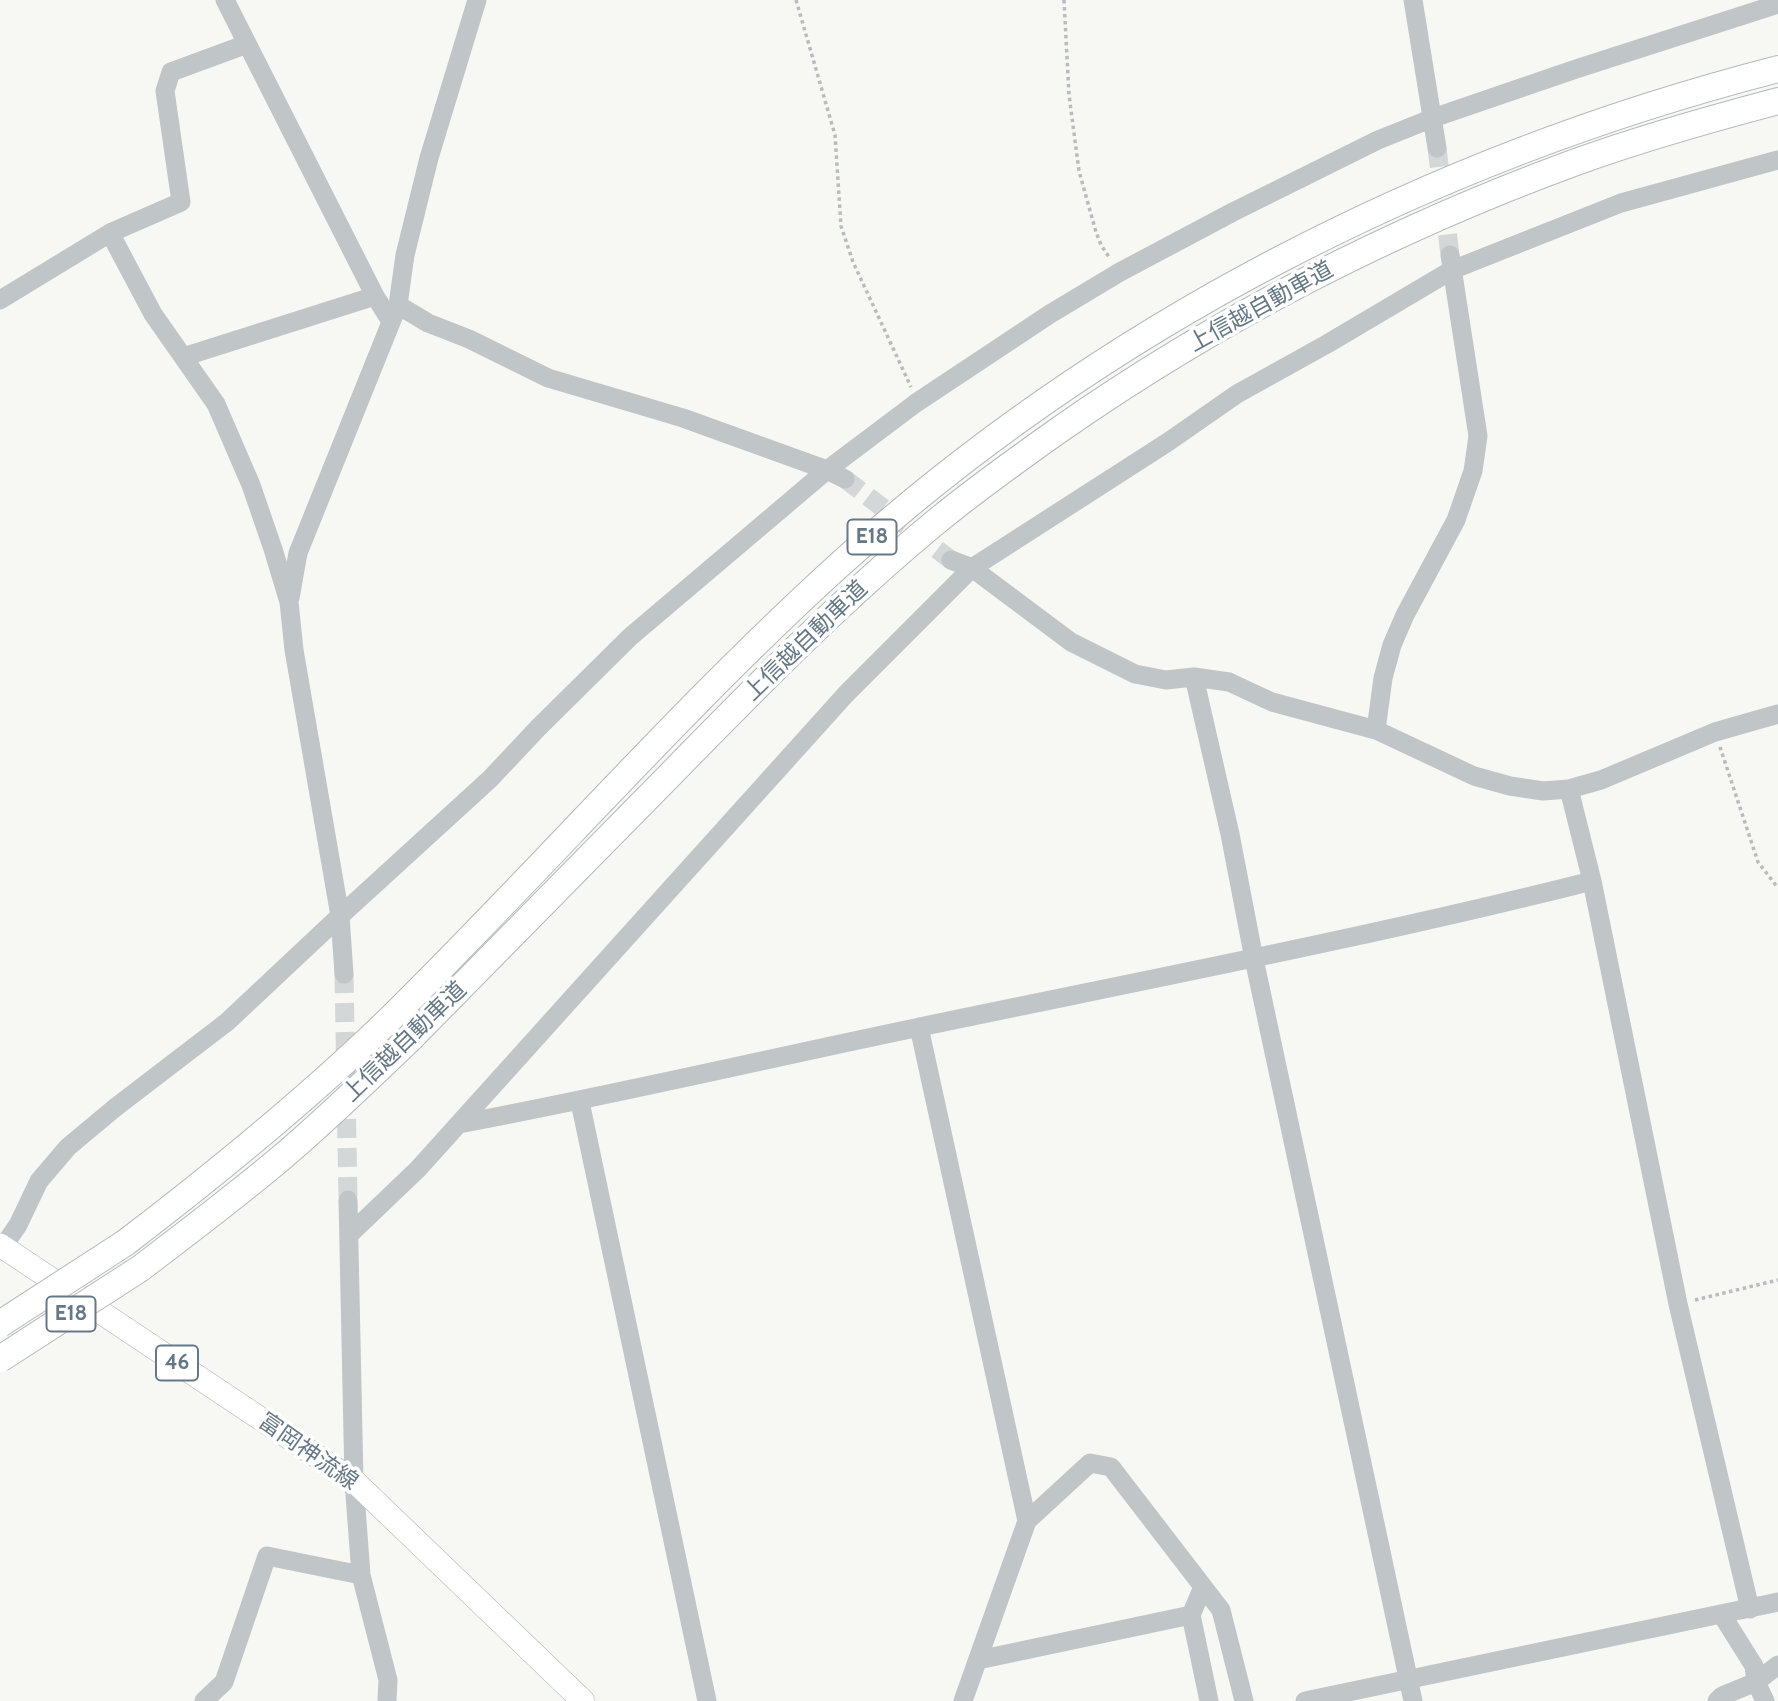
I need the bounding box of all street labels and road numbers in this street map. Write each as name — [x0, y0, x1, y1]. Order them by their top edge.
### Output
street label: 上信越自動車道 — [1184, 256, 1338, 358]
road number: E18 — [848, 520, 896, 554]
street label: 上信越自動車道 — [739, 575, 873, 707]
street label: 上信越自動車道 — [338, 976, 472, 1108]
road number: E18 — [46, 1296, 96, 1332]
road number: 46 — [156, 1346, 198, 1380]
street label: 富岡神流線 — [253, 1408, 363, 1496]

